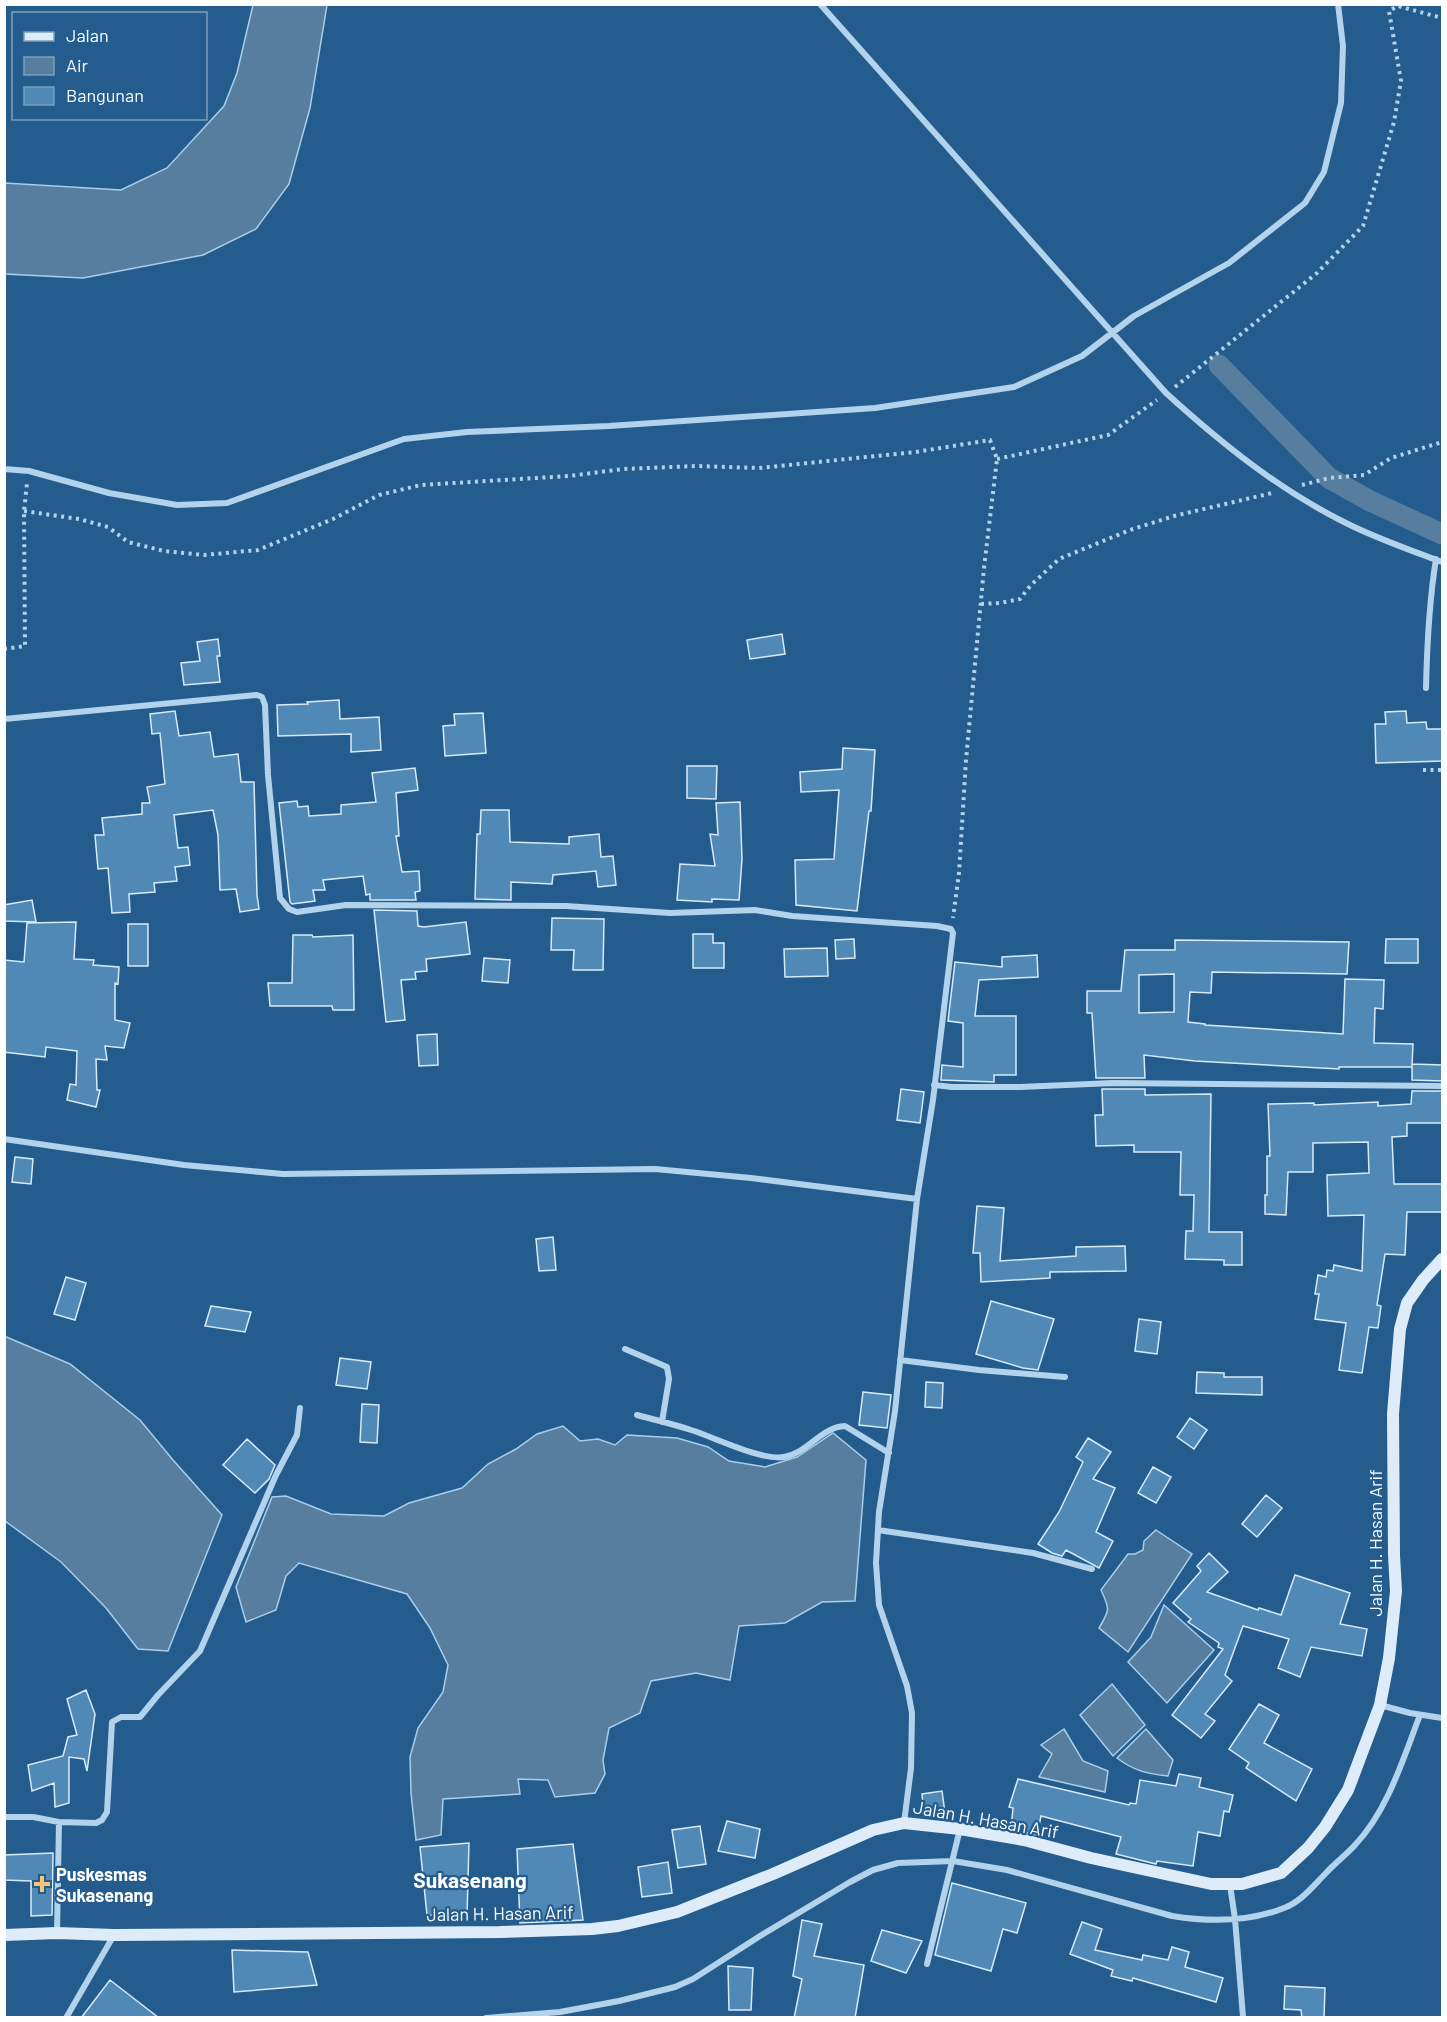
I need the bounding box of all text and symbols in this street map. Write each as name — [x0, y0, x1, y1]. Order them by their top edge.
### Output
legend — [12, 12, 207, 120]
text: Jalan — [66, 24, 109, 46]
text: Air — [66, 54, 89, 76]
text: Bangunan — [66, 84, 144, 106]
street label: Jalan H. Hasan Arif — [1364, 1469, 1386, 1617]
street label: Jalan H. Hasan Arif — [912, 1795, 1060, 1843]
place label: Puskesmas Sukasenang — [56, 1863, 153, 1906]
district label: Sukasenang — [413, 1867, 527, 1892]
marker: Puskesmas Sukasenang — [33, 1875, 51, 1893]
street label: Jalan H. Hasan Arif — [426, 1901, 574, 1925]

